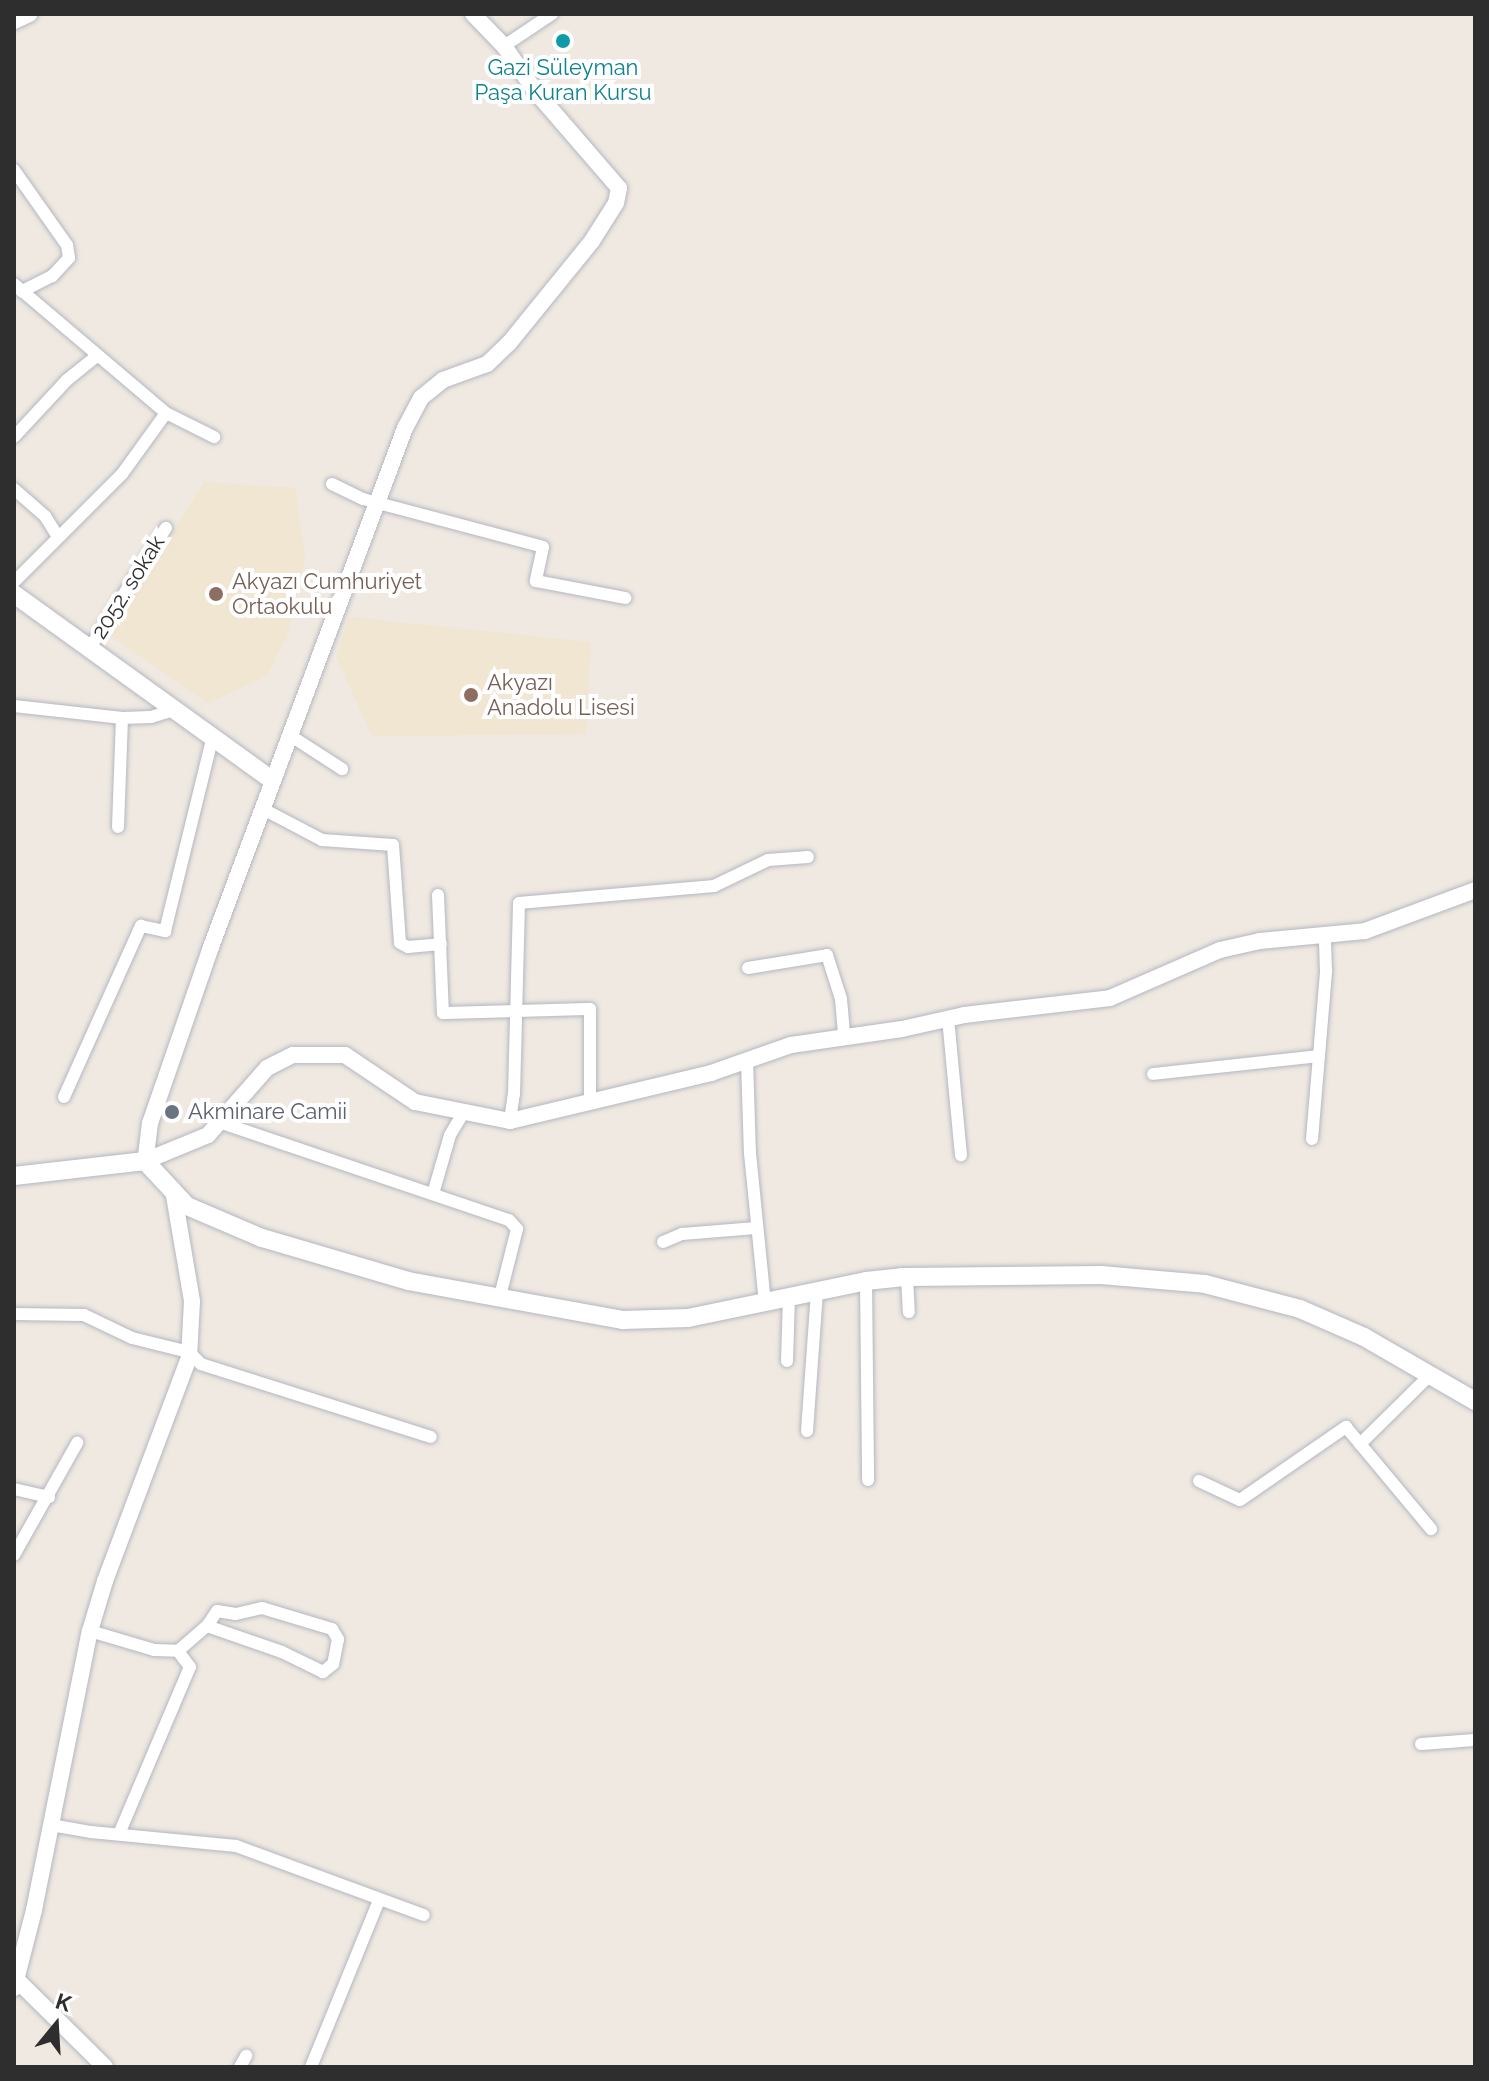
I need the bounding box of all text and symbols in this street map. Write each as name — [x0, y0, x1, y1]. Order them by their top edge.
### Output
marker: Gazi Süleyman Paşa Kuran Kursu — [554, 32, 572, 50]
place label: Gazi Süleyman Paşa Kuran Kursu — [475, 54, 651, 106]
street label: 2052. sokak — [86, 530, 170, 644]
place label: Akyazı Cumhuriyet Ortaokulu — [232, 568, 422, 620]
marker: Akyazı Cumhuriyet Ortaokulu — [207, 585, 225, 603]
place label: Akyazı Anadolu Lisesi — [487, 669, 635, 720]
marker: Akyazı Anadolu Lisesi — [462, 686, 480, 704]
place label: Akminare Camii — [188, 1099, 347, 1125]
marker: Akminare Camii — [163, 1103, 181, 1121]
north arrow — [16, 1985, 96, 2065]
text: K — [52, 1988, 74, 2017]

